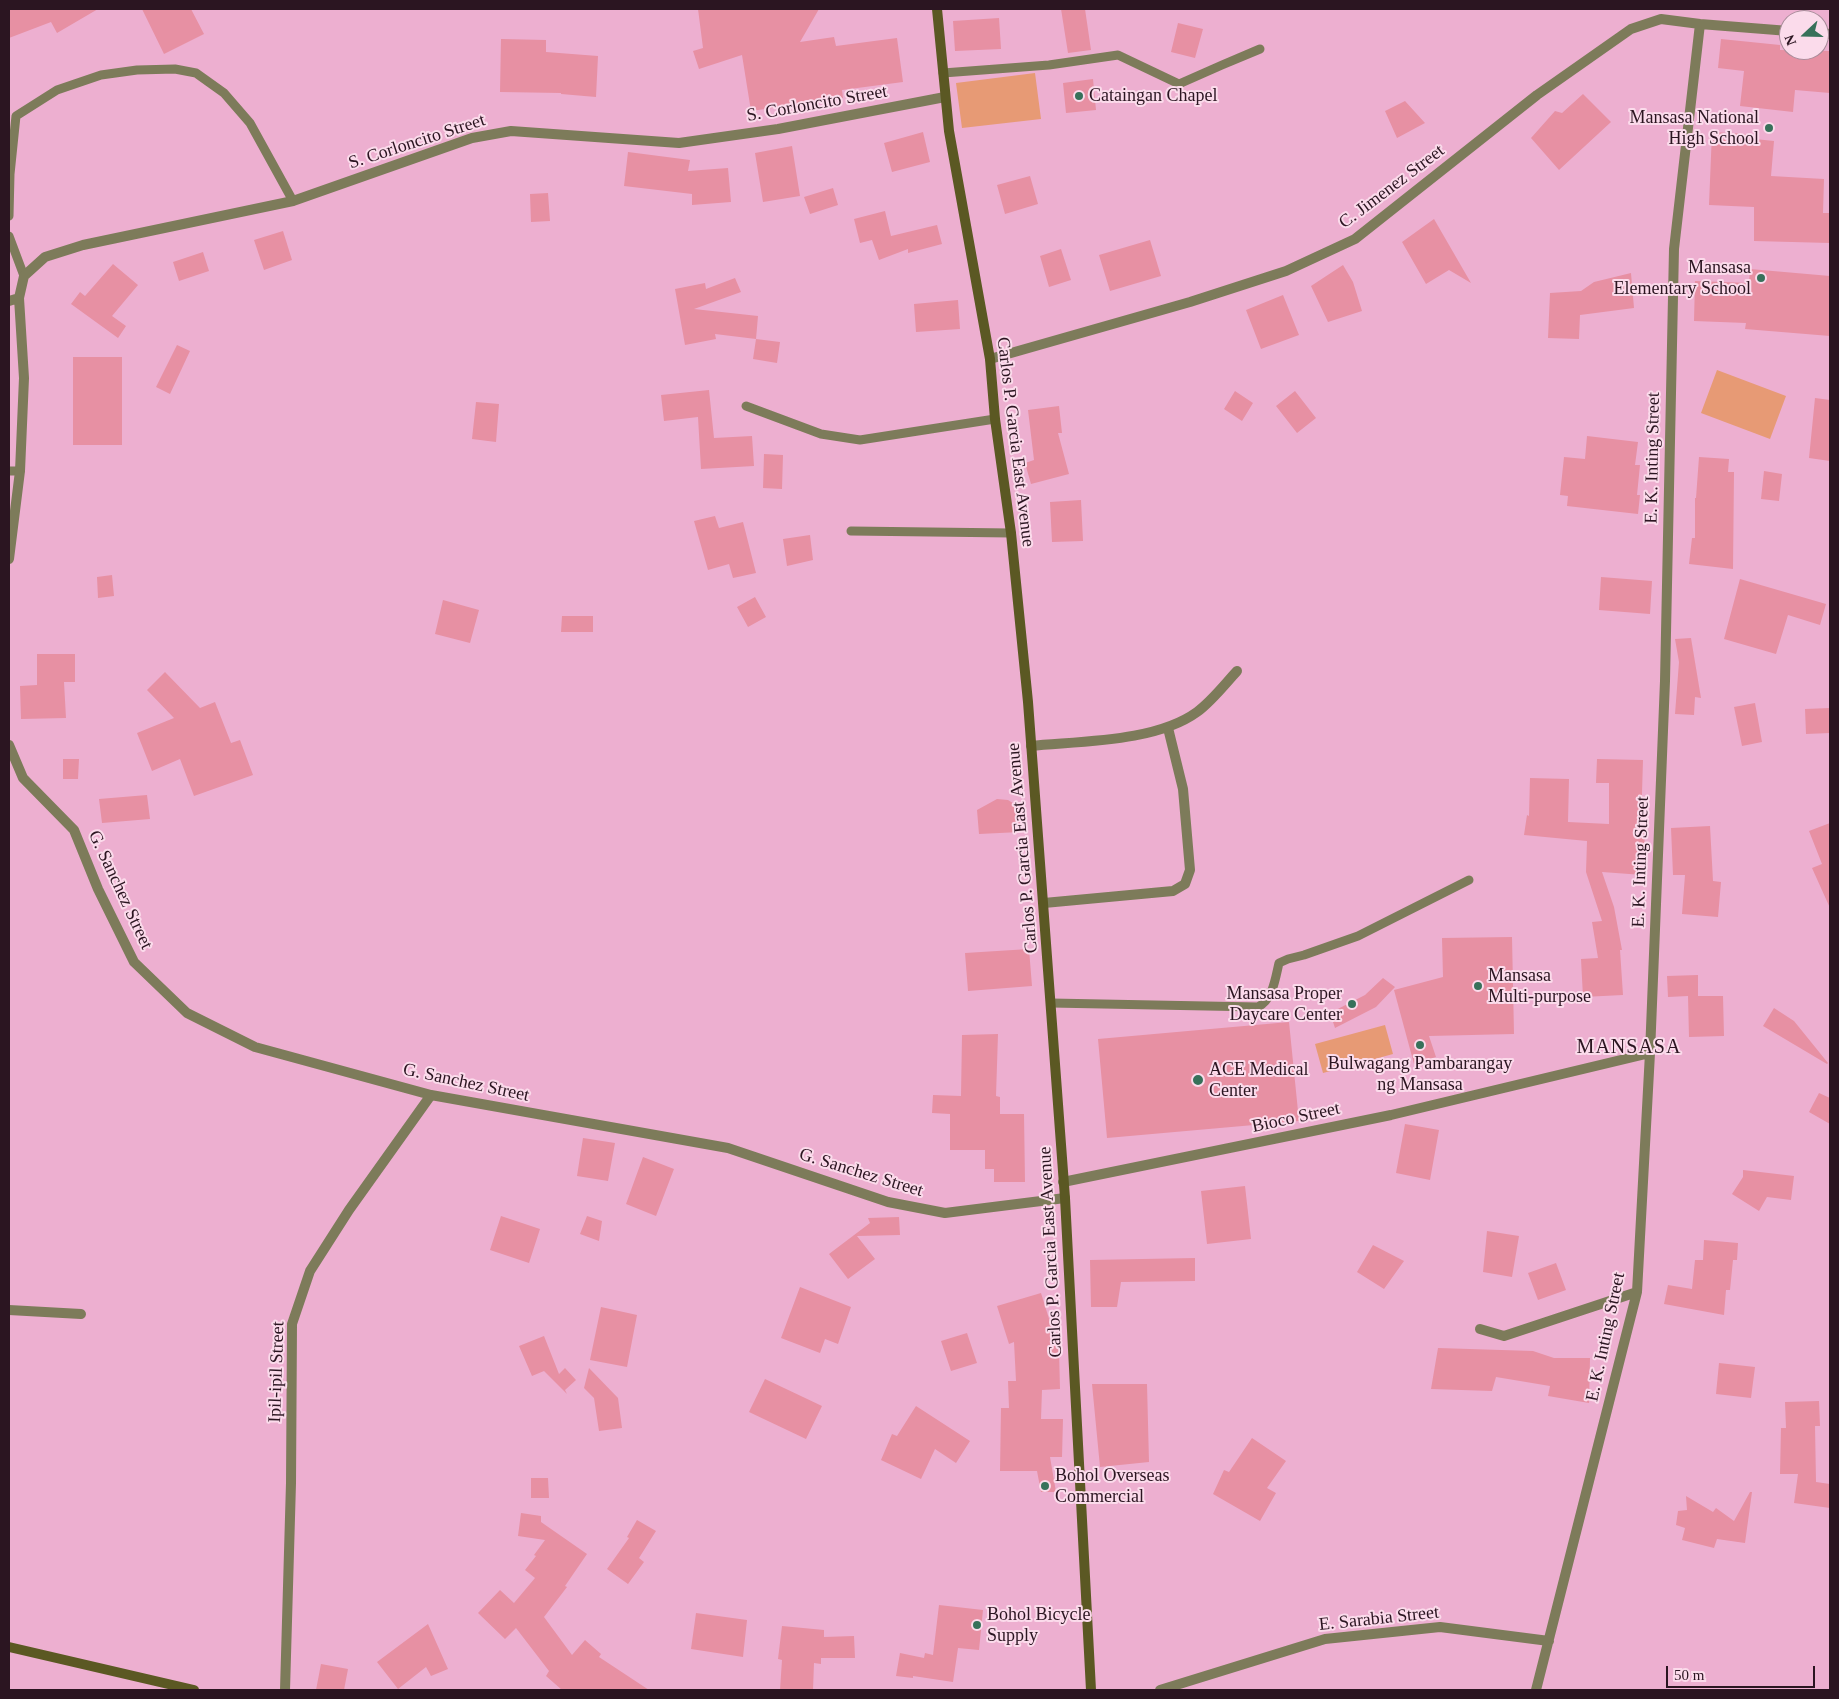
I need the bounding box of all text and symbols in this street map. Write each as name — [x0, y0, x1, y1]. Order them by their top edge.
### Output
north arrow — [1779, 10, 1829, 60]
text: N — [1782, 33, 1799, 48]
street label: S. Corloncito Street — [745, 81, 889, 127]
place label: Cataingan Chapel — [1089, 85, 1217, 107]
marker: Cataingan Chapel — [1073, 90, 1085, 102]
place label: Mansasa National High School — [1630, 107, 1759, 150]
street label: S. Corloncito Street — [346, 110, 488, 174]
marker: Mansasa National High School — [1763, 122, 1775, 134]
street label: C. Jimenez Street — [1335, 140, 1449, 234]
place label: Mansasa Elementary School — [1614, 257, 1751, 300]
marker: Mansasa Elementary School — [1755, 272, 1767, 284]
street label: Carlos P. Garcia East Avenue — [991, 336, 1039, 548]
street label: E. K. Inting Street — [1641, 392, 1665, 524]
street label: Carlos P. Garcia East Avenue — [1003, 742, 1043, 954]
street label: E. K. Inting Street — [1628, 796, 1654, 928]
street label: G. Sanchez Street — [83, 827, 157, 953]
place label: Mansasa Multi-purpose — [1488, 965, 1591, 1008]
marker: Mansasa Multi-purpose — [1472, 980, 1484, 992]
place label: Mansasa Proper Daycare Center — [1227, 983, 1342, 1026]
marker: Mansasa Proper Daycare Center — [1346, 998, 1358, 1010]
district label: MANSASA — [1576, 1036, 1682, 1060]
marker: Bulwagang Pambarangay ng Mansasa — [1414, 1039, 1426, 1051]
place label: Bulwagang Pambarangay ng Mansasa — [1328, 1053, 1512, 1096]
street label: G. Sanchez Street — [401, 1059, 531, 1107]
place label: ACE Medical Center — [1209, 1059, 1308, 1102]
marker: ACE Medical Center — [1191, 1073, 1205, 1087]
street label: Bioco Street — [1250, 1098, 1342, 1138]
street label: G. Sanchez Street — [796, 1144, 926, 1202]
street label: Carlos P. Garcia East Avenue — [1035, 1146, 1067, 1358]
street label: E. K. Inting Street — [1582, 1270, 1630, 1404]
street label: Ipil-ipil Street — [264, 1321, 290, 1423]
place label: Bohol Overseas Commercial — [1055, 1465, 1169, 1508]
marker: Bohol Overseas Commercial — [1039, 1480, 1051, 1492]
street label: E. Sarabia Street — [1318, 1602, 1440, 1636]
place label: Bohol Bicycle Supply — [987, 1604, 1090, 1646]
marker: Bohol Bicycle Supply — [971, 1619, 983, 1631]
scale bar — [1669, 1656, 1818, 1688]
text: 50 m — [1674, 1667, 1704, 1683]

